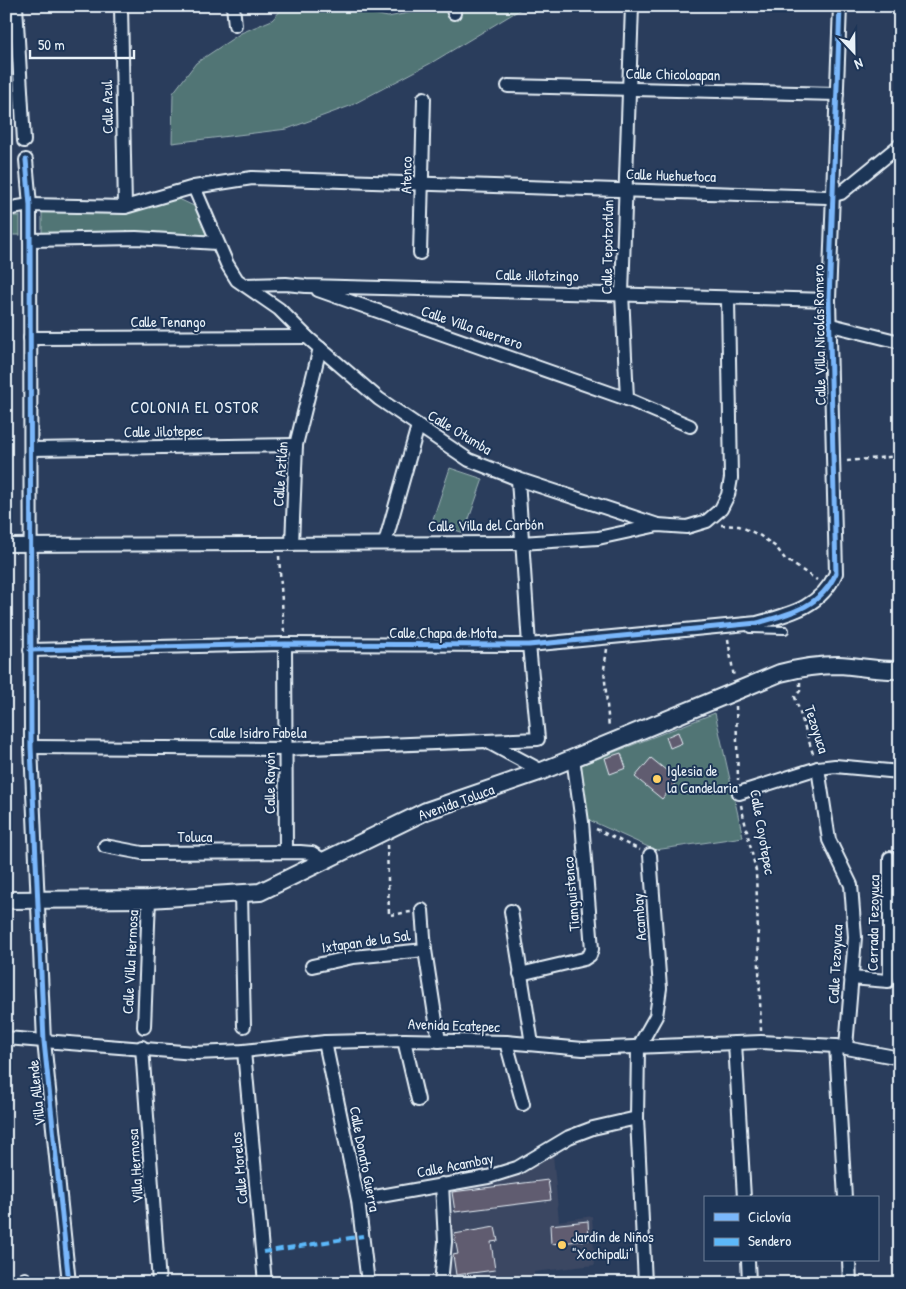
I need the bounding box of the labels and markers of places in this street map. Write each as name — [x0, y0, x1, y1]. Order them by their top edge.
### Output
place label: Iglesia de la Candelaria — [667, 760, 738, 798]
marker: Iglesia de la Candelaria — [651, 773, 663, 785]
place label: Jardín de Niños "Xochipalli" — [572, 1226, 654, 1264]
marker: Jardín de Niños "Xochipalli" — [556, 1239, 568, 1251]

